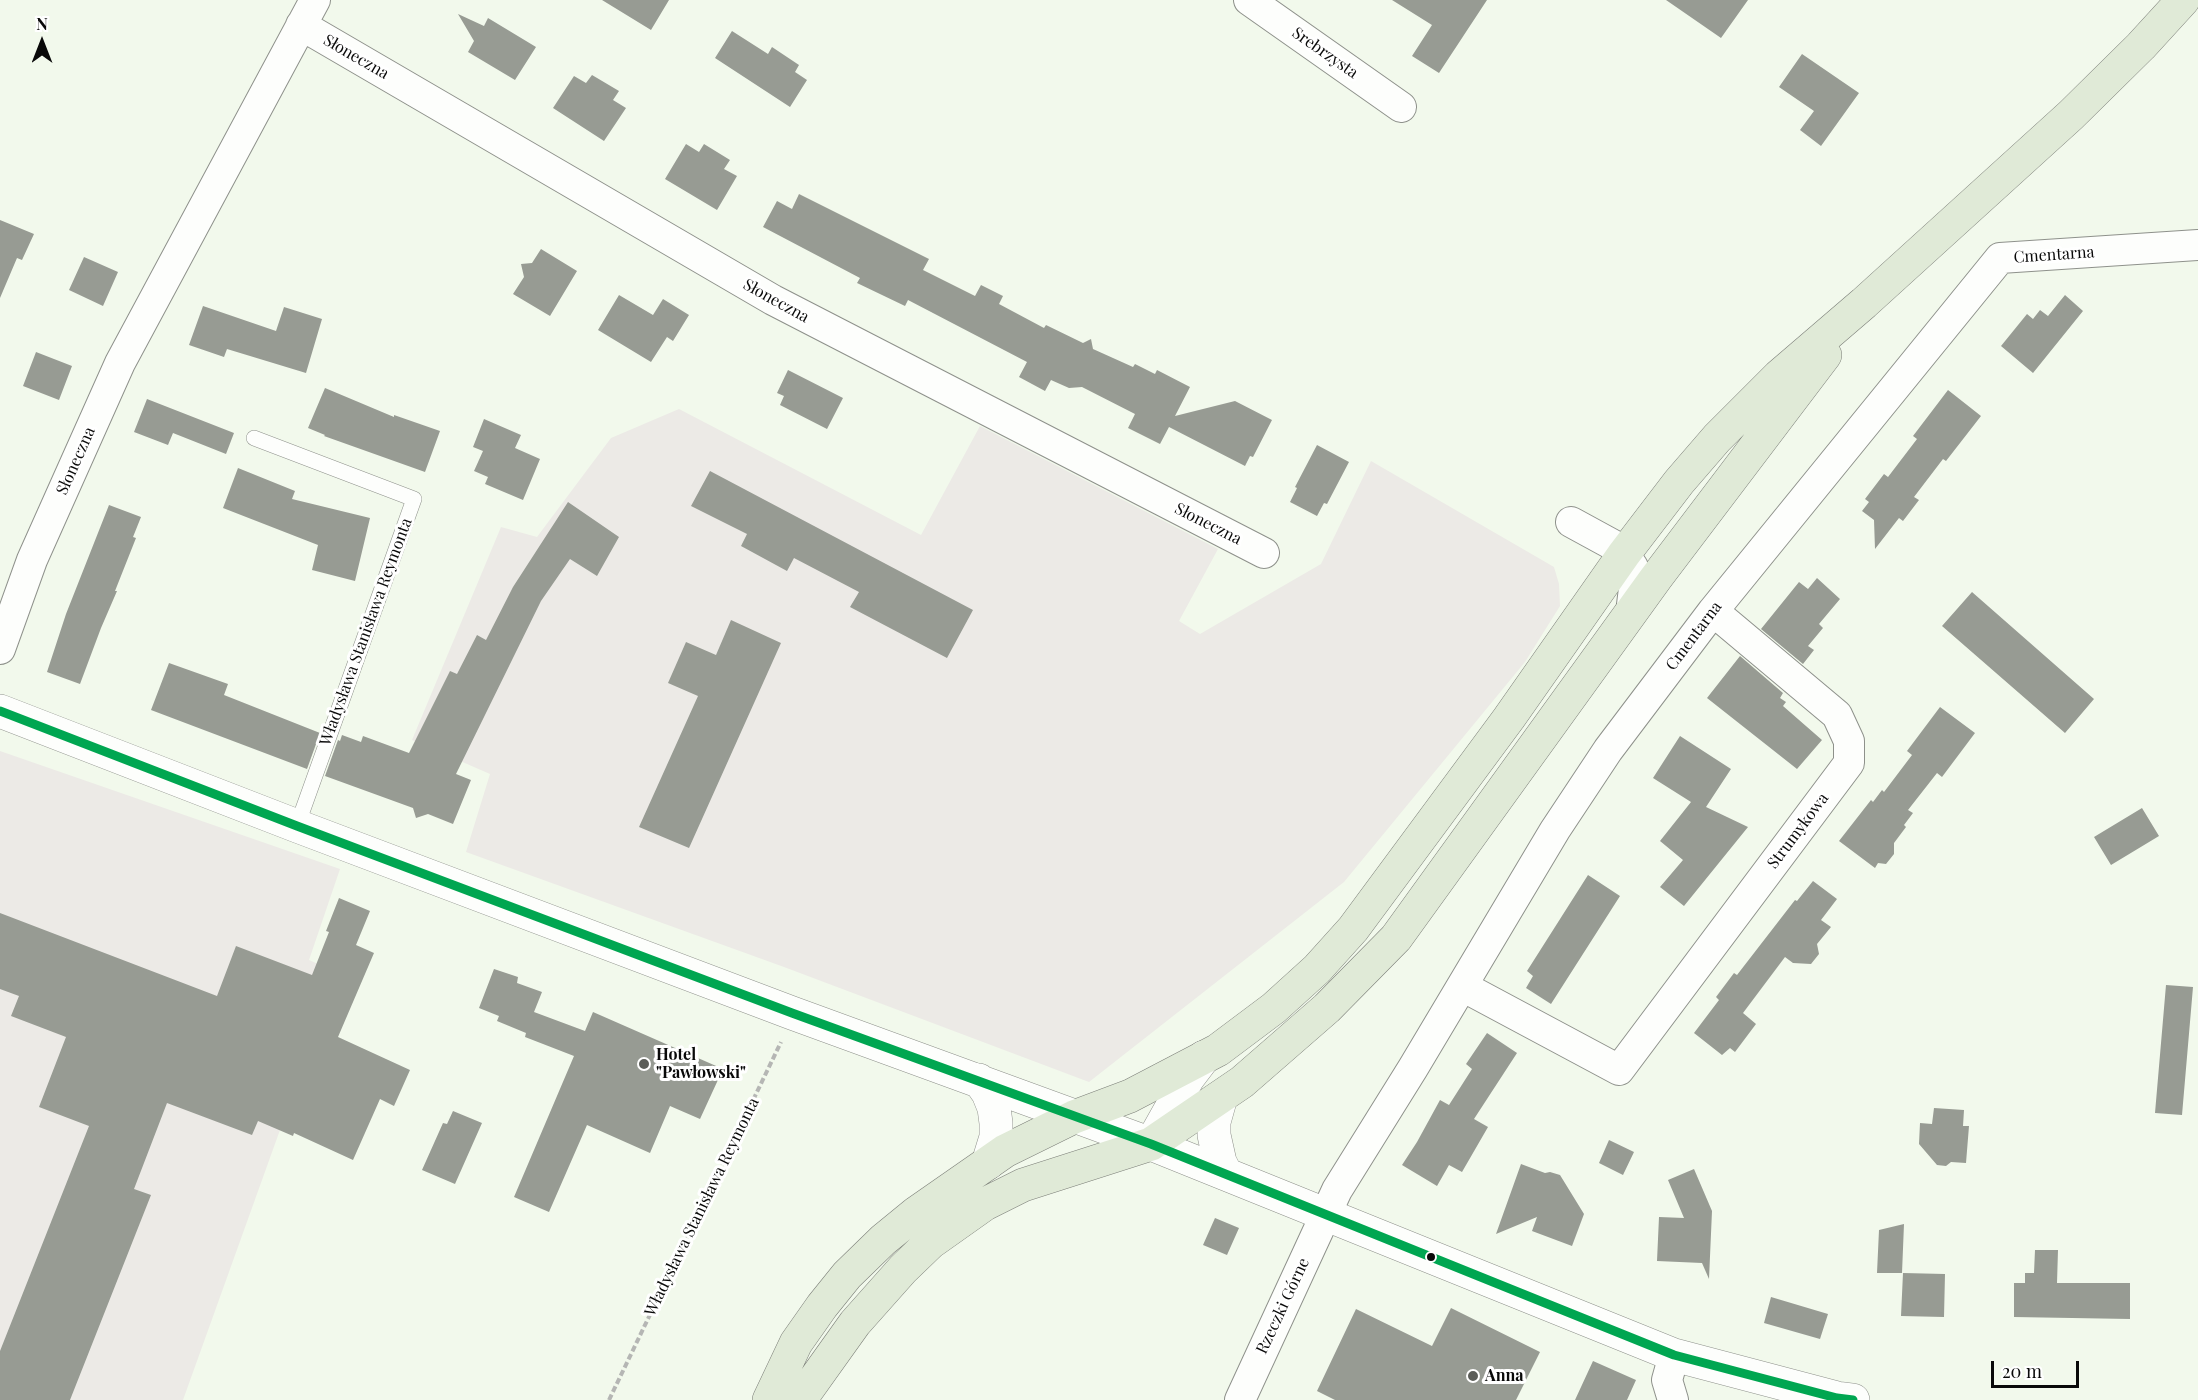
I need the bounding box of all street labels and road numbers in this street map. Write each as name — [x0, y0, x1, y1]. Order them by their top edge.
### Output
street label: Srebrzysta — [1288, 23, 1362, 83]
street label: Słoneczna — [320, 31, 392, 83]
street label: Cmentarna — [2013, 243, 2095, 267]
street label: Słoneczna — [740, 275, 812, 327]
street label: Słoneczna — [53, 424, 99, 498]
street label: Słoneczna — [1171, 499, 1245, 549]
street label: Władysława Stanisława Reymonta — [316, 516, 416, 748]
street label: Cmentarna — [1662, 598, 1726, 674]
street label: Strumykowa — [1763, 789, 1833, 873]
street label: Władysława Stanisława Reymonta — [641, 1095, 763, 1319]
street label: Rzeczki Górne — [1252, 1255, 1314, 1357]

